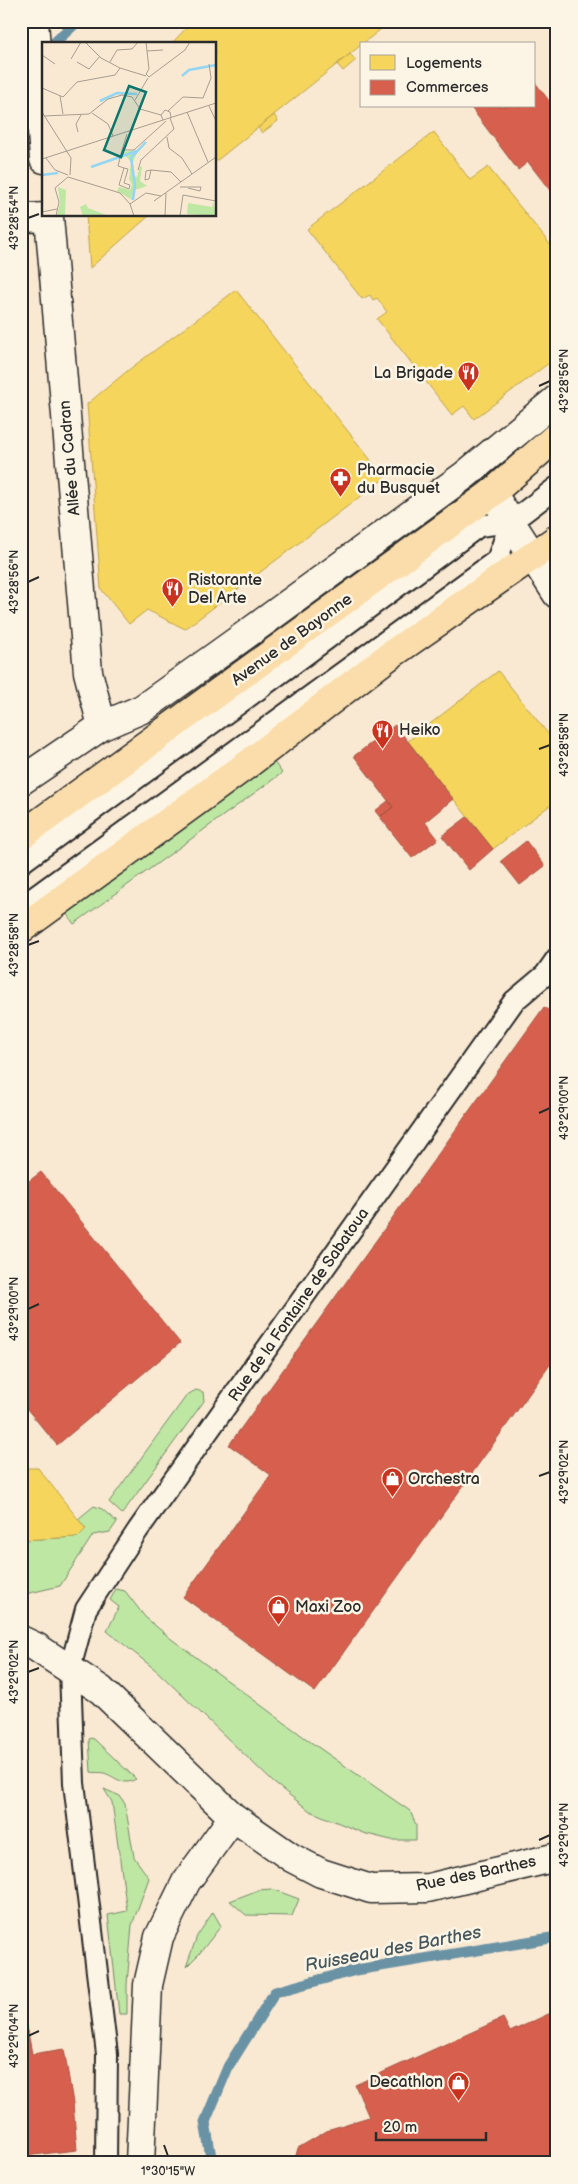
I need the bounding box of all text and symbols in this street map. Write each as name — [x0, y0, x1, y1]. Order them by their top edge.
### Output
inset map — [42, 42, 216, 216]
legend — [360, 42, 536, 108]
text: Logements — [406, 54, 482, 73]
text: Commerces — [406, 78, 489, 97]
text: 43°28'54"N — [7, 186, 22, 250]
text: 43°28'56"N — [557, 349, 572, 413]
restaurant icon: La Brigade — [457, 361, 481, 392]
place label: La Brigade — [373, 364, 454, 383]
street label: Allée du Cadran — [55, 400, 85, 516]
place label: Pharmacie du Busquet — [357, 461, 440, 498]
pharmacy icon: Pharmacie du Busquet — [329, 467, 353, 498]
text: 43°28'56"N — [7, 550, 22, 614]
place label: Ristorante Del Arte — [188, 571, 263, 608]
restaurant icon: Ristorante Del Arte — [160, 577, 184, 608]
street label: Avenue de Bayonne — [228, 590, 356, 690]
text: 43°28'58"N — [557, 713, 572, 777]
restaurant icon: Heiko — [371, 718, 395, 749]
place label: Heiko — [399, 721, 441, 740]
text: 43°28'58"N — [7, 913, 22, 977]
text: 43°29'00"N — [557, 1076, 572, 1140]
street label: Rue de la Fontaine de Sabatoua — [225, 1205, 373, 1405]
text: 43°29'00"N — [7, 1277, 22, 1341]
text: 43°29'02"N — [557, 1440, 572, 1504]
shop icon: Orchestra — [380, 1467, 404, 1498]
place label: Orchestra — [408, 1470, 480, 1489]
shop icon: Maxi Zoo — [267, 1595, 291, 1626]
place label: Maxi Zoo — [295, 1598, 361, 1617]
text: 43°29'02"N — [7, 1640, 22, 1704]
text: 43°29'04"N — [557, 1803, 572, 1867]
street label: Rue des Barthes — [414, 1852, 538, 1896]
water label: Ruisseau des Barthes — [303, 1922, 483, 1976]
text: 43°29'04"N — [7, 2004, 22, 2068]
shop icon: Decathlon — [447, 2070, 471, 2101]
place label: Decathlon — [369, 2073, 443, 2092]
scale bar — [376, 2109, 486, 2141]
text: 20 m — [383, 2118, 417, 2137]
text: 1°30'15"W — [141, 2164, 195, 2179]

